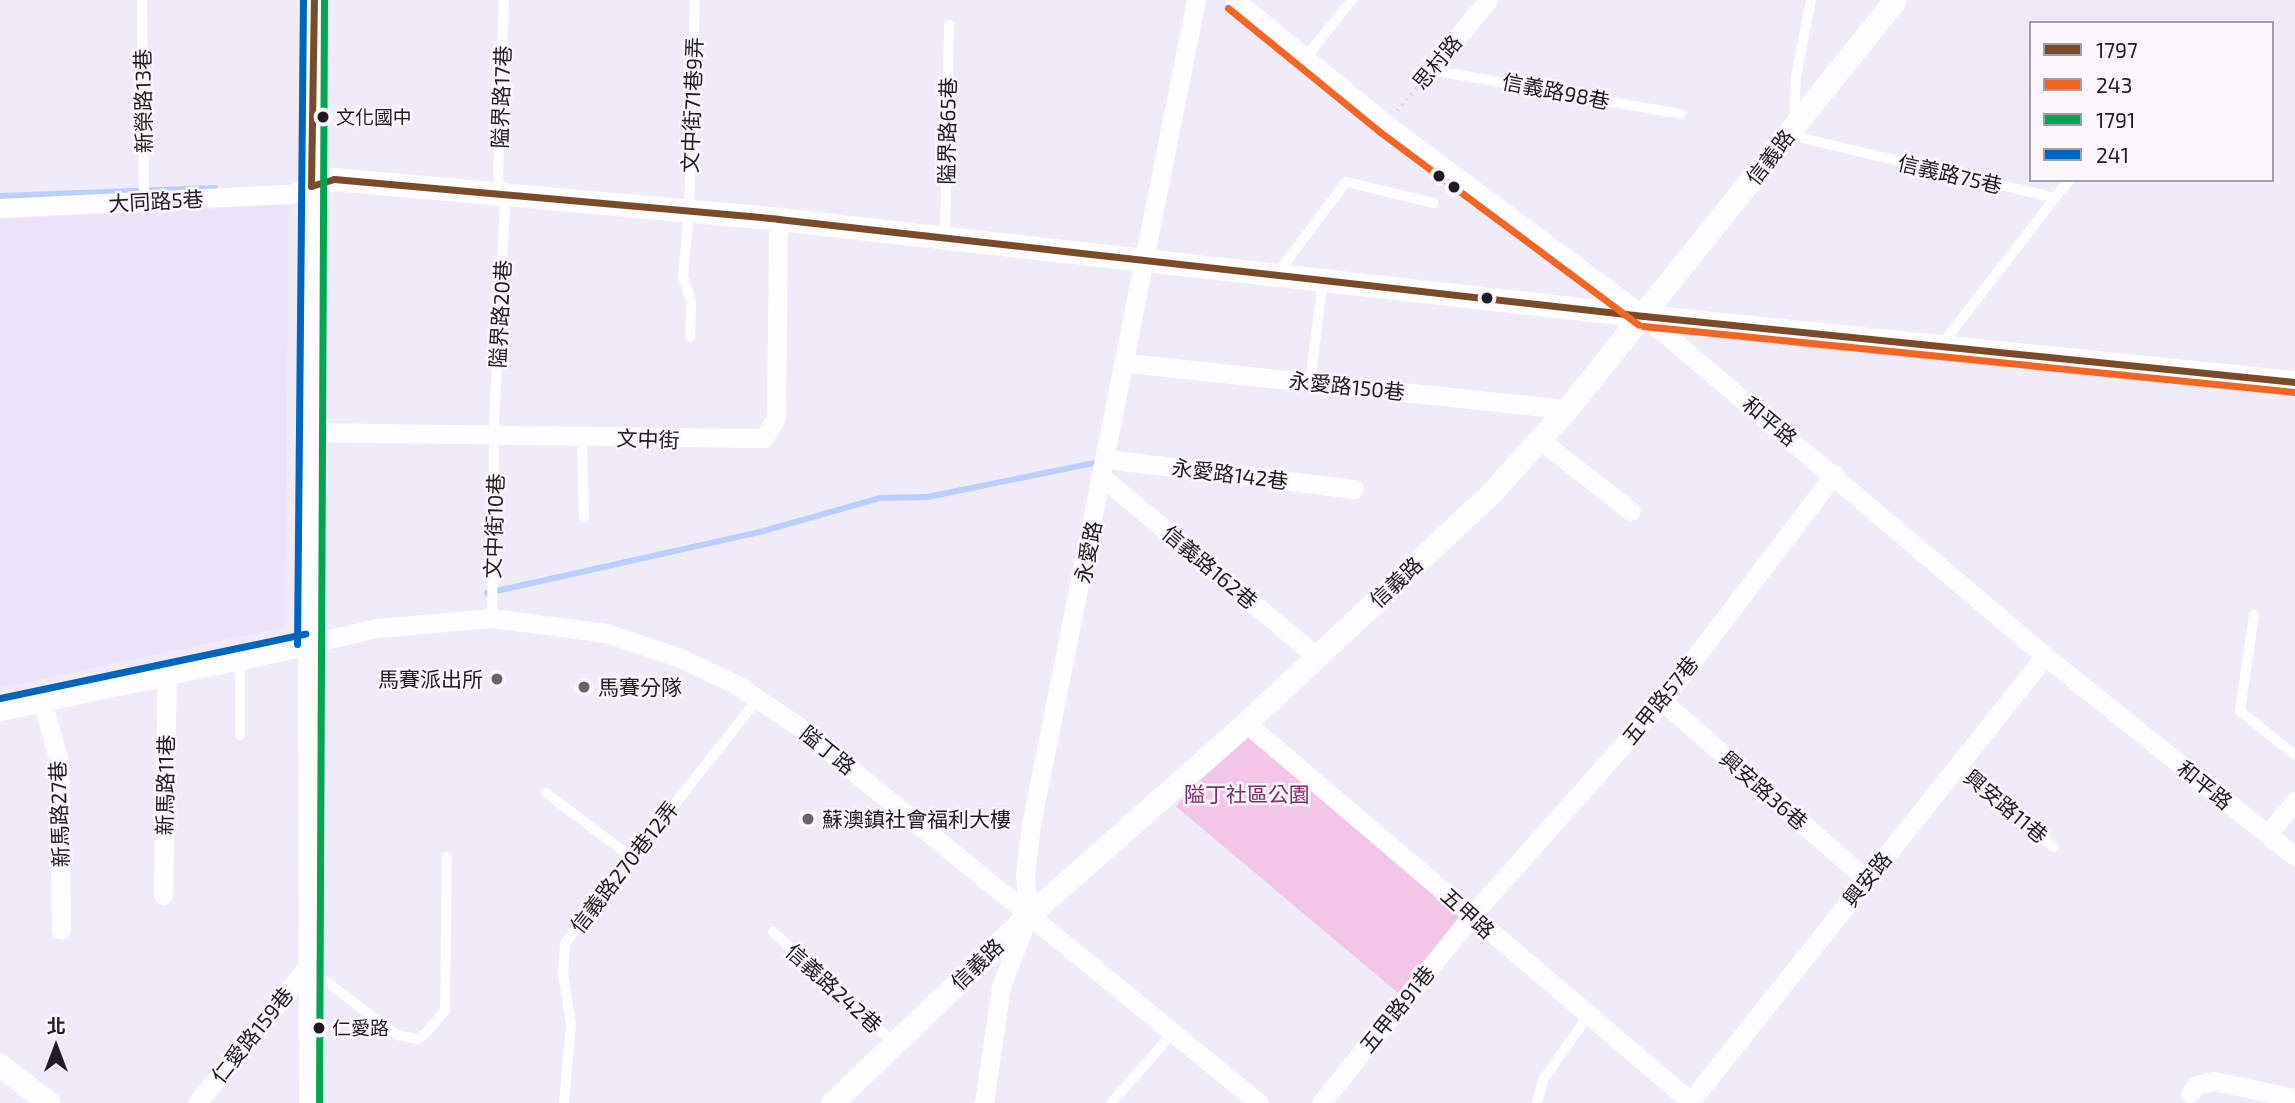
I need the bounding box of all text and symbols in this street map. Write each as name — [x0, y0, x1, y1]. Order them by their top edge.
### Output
legend — [2029, 21, 2274, 182]
street label: 思村路 — [1407, 30, 1467, 94]
street label: 文中街71巷9弄 — [677, 37, 707, 173]
text: 1797 — [2096, 37, 2138, 62]
street label: 隘界路17巷 — [487, 45, 515, 149]
street label: 新榮路13巷 — [129, 49, 157, 153]
street label: 信義路98巷 — [1500, 68, 1612, 114]
text: 243 — [2096, 72, 2132, 97]
street label: 隘界路65巷 — [933, 77, 961, 185]
place label: 文化國中 — [336, 106, 412, 128]
text: 1791 — [2096, 107, 2135, 132]
marker: 文化國中 — [316, 110, 330, 124]
street label: 信義路 — [1741, 124, 1799, 190]
text: 241 — [2096, 142, 2129, 167]
street label: 信義路75巷 — [1896, 150, 2004, 198]
unlabelled marker — [1432, 169, 1446, 183]
unlabelled marker — [1447, 180, 1461, 194]
street label: 大同路5巷 — [108, 186, 204, 216]
street label: 隘界路20巷 — [485, 259, 515, 369]
unlabelled marker — [1480, 291, 1494, 305]
street label: 永愛路150巷 — [1288, 367, 1406, 405]
street label: 和平路 — [1738, 391, 1802, 451]
street label: 文中街 — [616, 425, 680, 453]
street label: 永愛路142巷 — [1170, 454, 1290, 494]
street label: 文中街10巷 — [480, 473, 508, 579]
street label: 永愛路 — [1070, 519, 1106, 585]
street label: 信義路162巷 — [1157, 520, 1263, 614]
street label: 信義路 — [1364, 551, 1428, 613]
street label: 五甲路57巷 — [1617, 651, 1703, 749]
place label: 馬賽派出所 — [378, 666, 483, 692]
marker: 馬賽派出所 — [489, 671, 505, 687]
place label: 馬賽分隊 — [598, 674, 682, 700]
marker: 馬賽分隊 — [576, 679, 592, 695]
street label: 隘丁路 — [796, 720, 860, 780]
street label: 新馬路11巷 — [152, 734, 178, 836]
street label: 興安路36巷 — [1715, 745, 1813, 835]
street label: 和平路 — [2173, 755, 2237, 815]
street label: 新馬路27巷 — [45, 760, 73, 868]
street label: 興安路11巷 — [1959, 764, 2053, 848]
park label: 隘丁社區公園 — [1184, 781, 1310, 807]
street label: 信義路270巷12弄 — [565, 796, 683, 938]
place label: 蘇澳鎮社會福利大樓 — [822, 806, 1011, 832]
marker: 蘇澳鎮社會福利大樓 — [800, 811, 816, 827]
street label: 興安路 — [1837, 847, 1897, 911]
street label: 五甲路 — [1436, 883, 1500, 943]
street label: 信義路 — [946, 933, 1008, 995]
street label: 信義路242巷 — [781, 938, 887, 1038]
street label: 五甲路91巷 — [1354, 961, 1440, 1057]
street label: 仁愛路159巷 — [206, 982, 298, 1088]
north arrow — [21, 1012, 91, 1082]
text: 北 — [46, 1014, 66, 1037]
place label: 仁愛路 — [332, 1017, 389, 1039]
marker: 仁愛路 — [312, 1021, 326, 1035]

